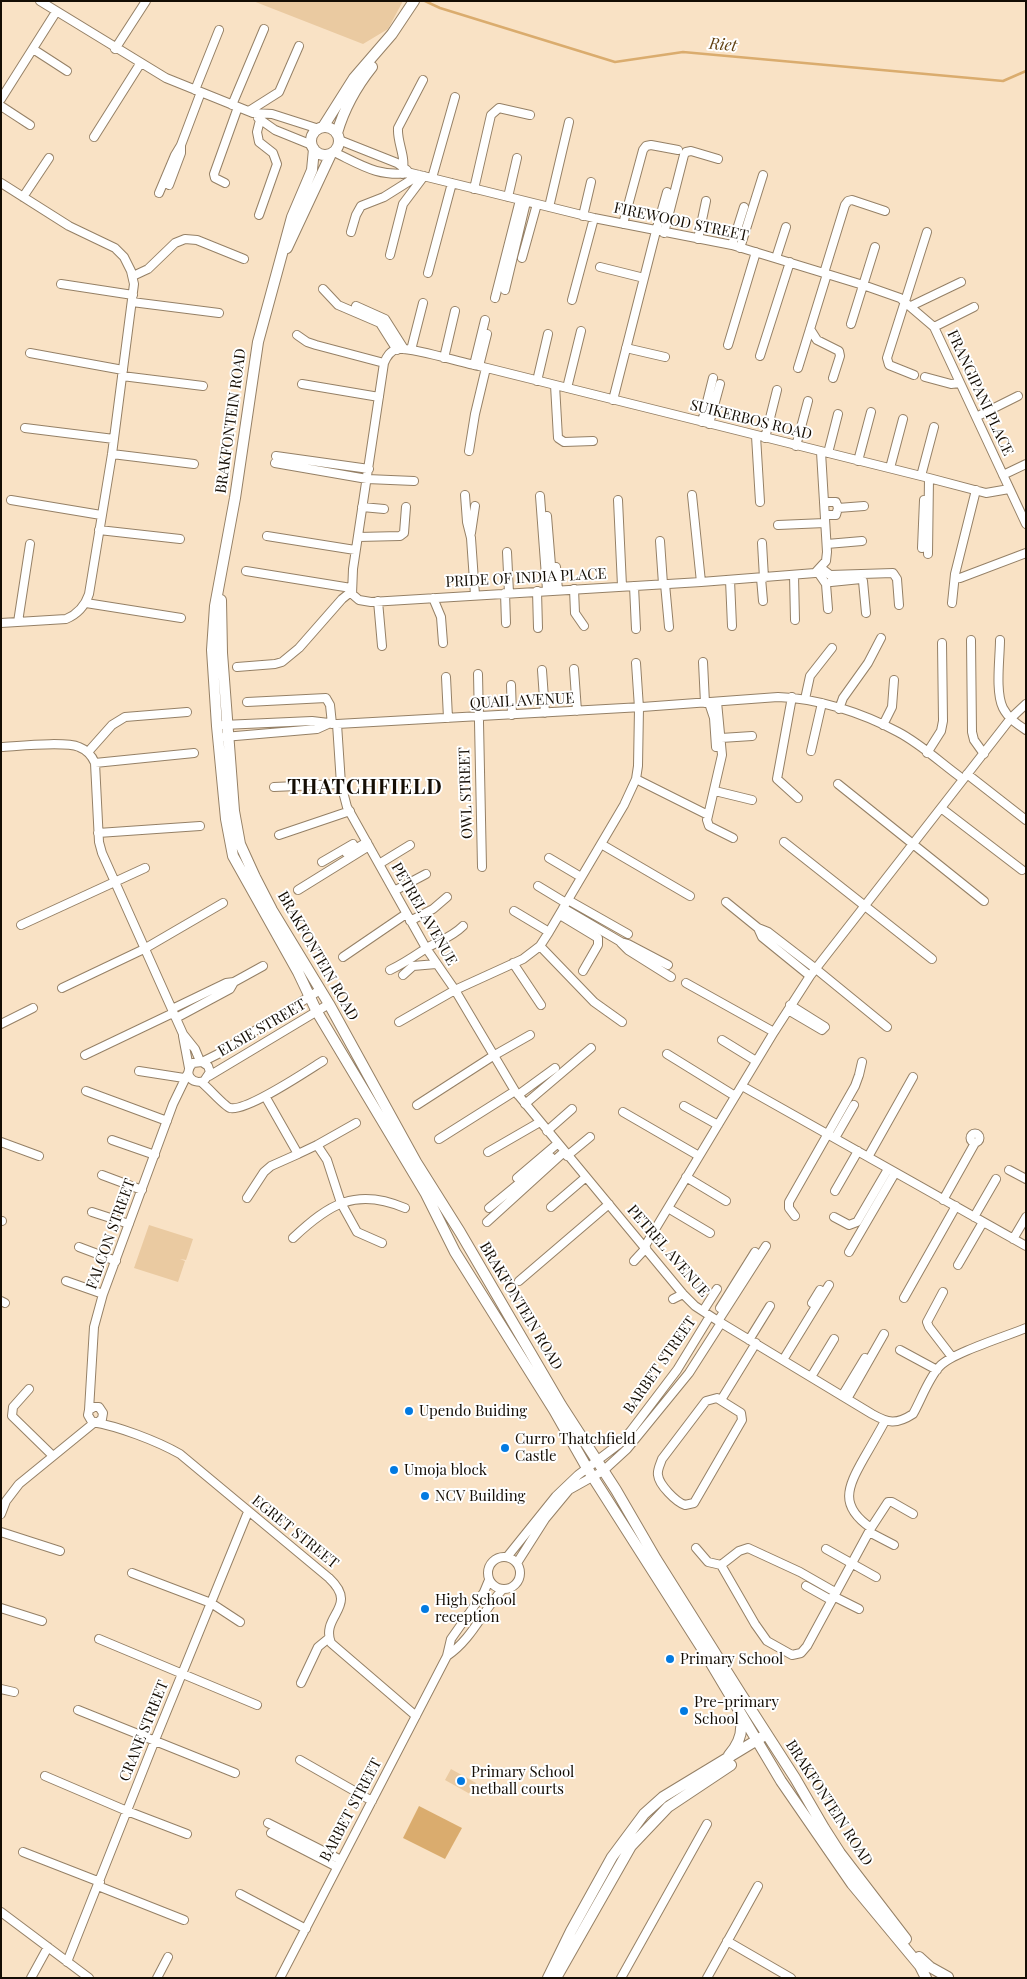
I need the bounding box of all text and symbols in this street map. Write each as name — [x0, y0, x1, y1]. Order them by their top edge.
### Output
water label: Riet — [708, 34, 738, 56]
street label: FIREWOOD STREET — [612, 199, 750, 245]
street label: FRANGIPANI PLACE — [943, 327, 1017, 459]
street label: BRAKFONTEIN ROAD — [212, 347, 250, 495]
street label: SUIKERBOS ROAD — [688, 396, 814, 444]
street label: PRIDE OF INDIA PLACE — [445, 565, 607, 591]
street label: QUAIL AVENUE — [469, 689, 575, 713]
street label: OWL STREET — [455, 747, 477, 839]
district label: THATCHFIELD — [286, 776, 444, 800]
street label: PETREL AVENUE — [387, 859, 461, 969]
street label: BRAKFONTEIN ROAD — [274, 888, 362, 1024]
street label: ELSIE STREET — [215, 996, 309, 1060]
street label: FALCON STREET — [83, 1176, 139, 1292]
street label: PETREL AVENUE — [623, 1201, 713, 1301]
street label: BRAKFONTEIN ROAD — [476, 1239, 566, 1373]
street label: BARBET STREET — [620, 1313, 700, 1417]
place label: Upendo Buiding — [419, 1402, 527, 1420]
marker: Upendo Buiding — [403, 1405, 415, 1417]
place label: Curro Thatchfield Castle — [515, 1430, 636, 1465]
marker: Curro Thatchfield Castle — [499, 1442, 511, 1454]
place label: Umoja block — [404, 1461, 487, 1479]
marker: Umoja block — [388, 1464, 400, 1476]
place label: NCV Building — [435, 1487, 525, 1505]
marker: NCV Building — [419, 1490, 431, 1502]
street label: EGRET STREET — [248, 1492, 342, 1572]
place label: High School reception — [435, 1591, 516, 1626]
marker: High School reception — [419, 1603, 431, 1615]
place label: Primary School — [680, 1650, 783, 1668]
marker: Primary School — [664, 1653, 676, 1665]
street label: CRANE STREET — [116, 1678, 172, 1784]
place label: Pre-primary School — [694, 1693, 779, 1728]
marker: Pre-primary School — [678, 1705, 690, 1717]
street label: BRAKFONTEIN ROAD — [782, 1737, 876, 1869]
street label: BARBET STREET — [316, 1755, 386, 1865]
place label: Primary School netball courts — [471, 1763, 574, 1798]
marker: Primary School netball courts — [455, 1775, 467, 1787]

